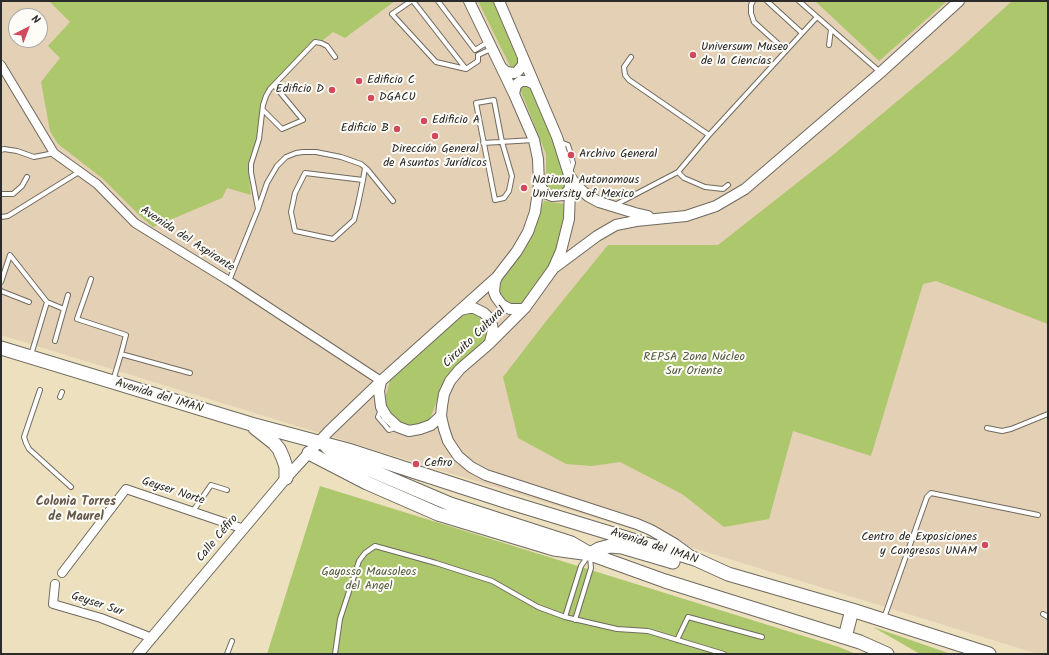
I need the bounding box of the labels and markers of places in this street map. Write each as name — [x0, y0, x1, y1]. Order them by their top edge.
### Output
place label: Universum Museo de la Ciencias — [701, 41, 788, 69]
marker: Universum Museo de la Ciencias — [688, 50, 698, 60]
place label: Edificio C — [367, 74, 415, 88]
marker: Edificio C — [354, 76, 364, 86]
place label: Edificio D — [276, 83, 324, 97]
marker: Edificio D — [327, 85, 337, 95]
place label: DGACU — [379, 91, 416, 105]
marker: DGACU — [366, 93, 376, 103]
place label: Edificio A — [432, 114, 480, 128]
marker: Edificio A — [419, 116, 429, 126]
place label: Edificio B — [341, 122, 389, 136]
marker: Edificio B — [392, 124, 402, 134]
marker: Dirección General de Asuntos Jurídicos — [430, 131, 440, 141]
place label: Dirección General de Asuntos Jurídicos — [383, 143, 487, 171]
place label: Archivo General — [579, 148, 657, 162]
marker: Archivo General — [566, 150, 576, 160]
place label: National Autonomous University of Mexico — [532, 174, 639, 202]
marker: National Autonomous University of Mexico — [519, 183, 529, 193]
place label: Cefiro — [424, 457, 452, 471]
marker: Cefiro — [411, 459, 421, 469]
place label: Centro de Exposiciones y Congresos UNAM — [861, 531, 977, 559]
marker: Centro de Exposiciones y Congresos UNAM — [980, 540, 990, 550]

